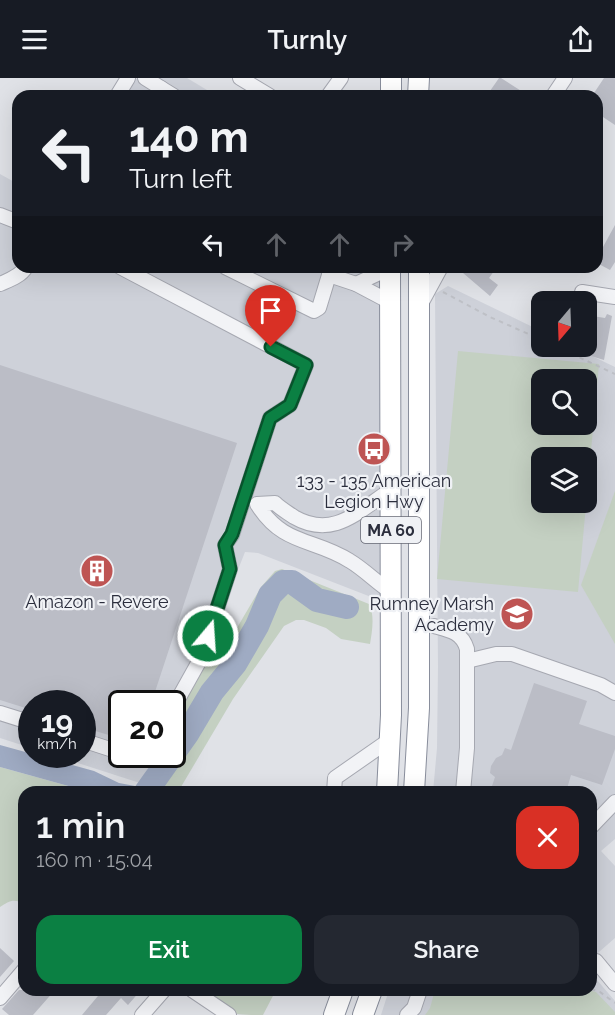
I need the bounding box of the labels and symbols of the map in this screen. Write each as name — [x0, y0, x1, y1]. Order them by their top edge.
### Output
pin — [245, 285, 296, 347]
north arrow — [531, 291, 597, 357]
bus stop icon: 133 - 135 American Legion Hwy — [356, 431, 392, 467]
place label: 133 - 135 American Legion Hwy — [297, 470, 451, 512]
road number: MA 60 — [361, 517, 421, 543]
building icon: Amazon - Revere — [79, 553, 115, 589]
place label: Amazon - Revere — [25, 591, 169, 612]
place label: Rumney Marsh Academy — [369, 593, 494, 635]
school or university icon: Rumney Marsh Academy — [499, 596, 535, 632]
position arrow — [176, 604, 240, 668]
speed limit sign: 20 — [108, 690, 186, 768]

